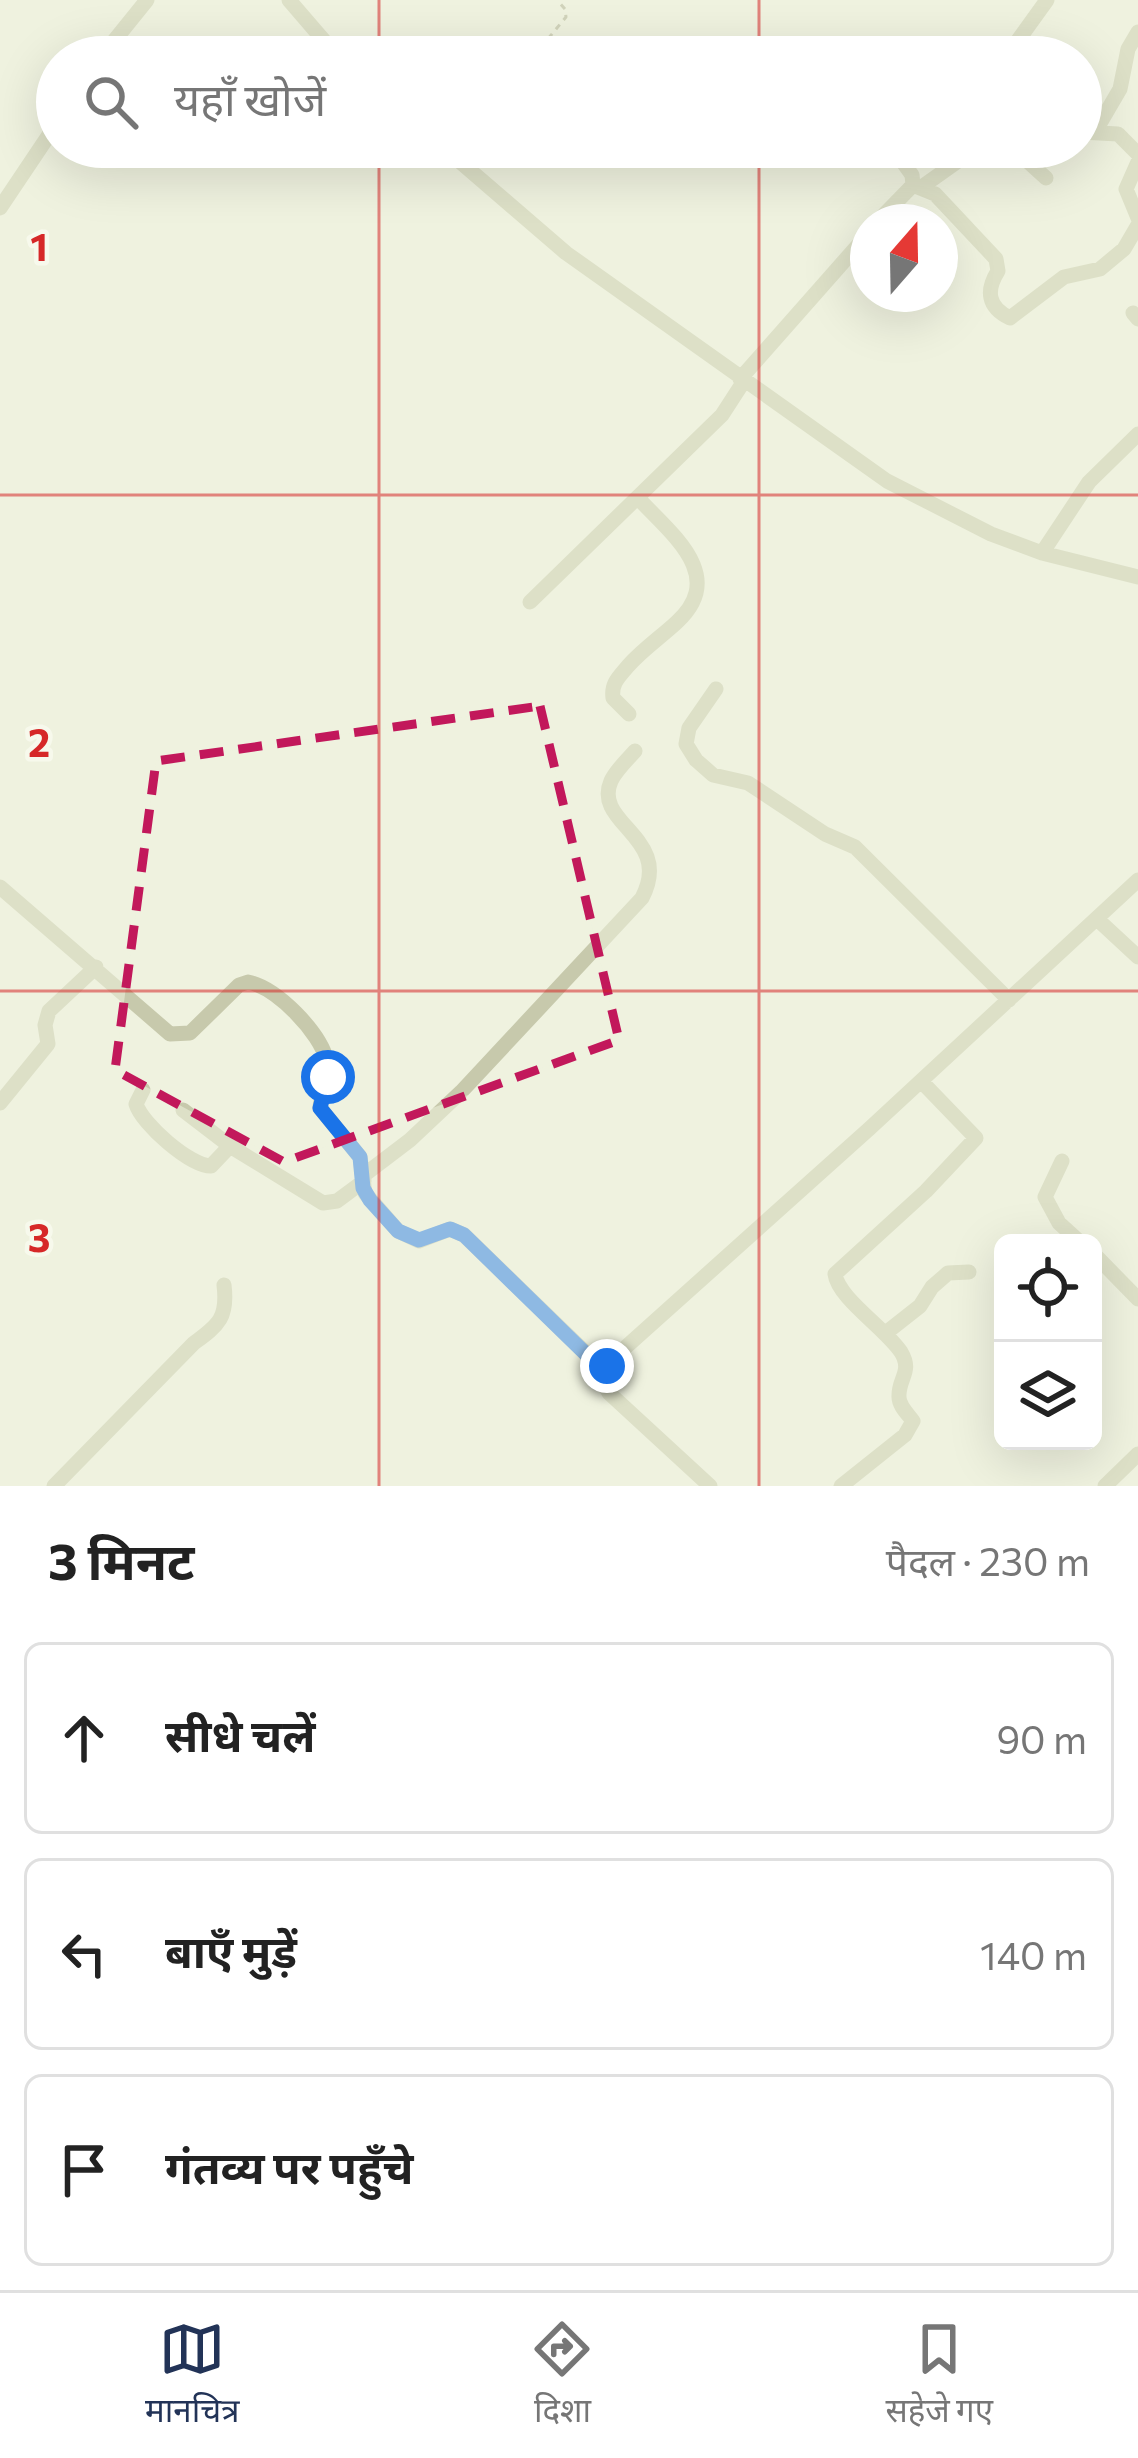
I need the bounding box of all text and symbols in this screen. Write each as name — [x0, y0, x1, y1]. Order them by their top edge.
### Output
search box — [36, 36, 1102, 168]
icon: search — [78, 69, 144, 135]
text: यहाँ खोजें — [174, 70, 326, 125]
north arrow — [850, 204, 958, 312]
text: 1 — [30, 221, 48, 269]
text: 2 — [28, 717, 50, 765]
route start — [301, 1050, 355, 1104]
text: 3 — [28, 1212, 50, 1260]
map controls — [994, 1234, 1102, 1450]
button: locate — [994, 1234, 1102, 1342]
route end — [580, 1339, 634, 1393]
button: layers — [994, 1342, 1102, 1450]
text: 3 मिनट — [48, 1528, 195, 1591]
text: पैदल · 230 m — [886, 1536, 1090, 1584]
icon: ahead — [51, 1705, 117, 1771]
text: सीधे चलें — [165, 1706, 315, 1761]
text: 90 m — [996, 1714, 1087, 1762]
icon: left — [51, 1921, 117, 1987]
text: बाएँ मुड़ें — [165, 1922, 297, 1977]
text: 140 m — [980, 1930, 1087, 1978]
icon: arrive — [51, 2137, 117, 2203]
text: गंतव्य पर पहुँचे — [165, 2138, 414, 2193]
tab: मानचित्र — [145, 2316, 239, 2435]
tab: दिशा — [529, 2316, 595, 2435]
tab: सहेजे गए — [885, 2316, 993, 2435]

